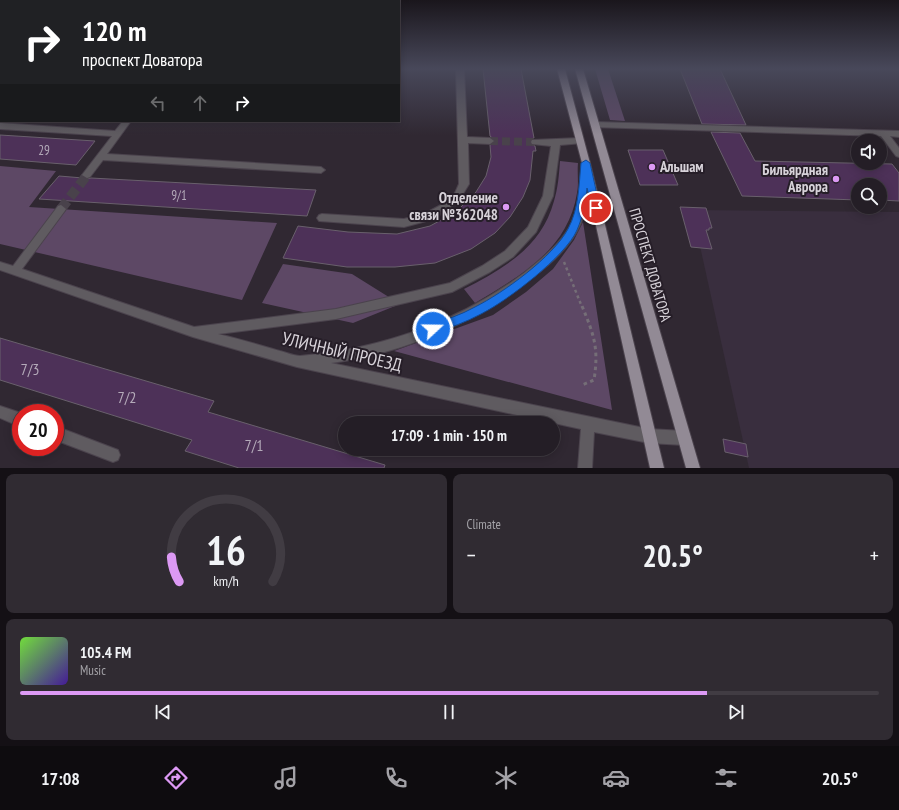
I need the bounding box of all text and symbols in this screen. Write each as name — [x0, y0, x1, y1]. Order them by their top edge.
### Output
text: 120 m — [82, 12, 146, 49]
icon: right — [16, 16, 68, 68]
text: проспект Доватора — [82, 48, 203, 71]
icon: left — [147, 92, 169, 114]
icon: ahead — [189, 92, 211, 114]
icon: right — [231, 92, 253, 114]
map controls — [851, 134, 887, 214]
button: sound — [851, 134, 887, 170]
house number: 29 — [38, 142, 50, 159]
place label: Альшам — [659, 157, 704, 176]
place label: Бильярдная Аврора — [762, 160, 828, 196]
marker: Альшам — [647, 162, 657, 172]
marker: Бильярдная Аврора — [831, 174, 841, 184]
button: search — [851, 178, 887, 214]
house number: 9/1 — [171, 187, 187, 204]
place label: Отделение связи №362048 — [409, 188, 498, 224]
pin — [579, 191, 613, 225]
icon: arrive — [585, 197, 607, 219]
marker: Отделение связи №362048 — [501, 202, 511, 212]
street label: ПРОСПЕКТ ДОВАТОРА — [625, 206, 676, 325]
position arrow — [412, 308, 454, 350]
street label: УЛИЧНЫЙ ПРОЕЗД — [280, 327, 405, 377]
house number: 7/3 — [20, 359, 40, 379]
house number: 7/2 — [117, 387, 137, 407]
speed limit sign: 20 — [12, 404, 64, 456]
text: 17:09 · 1 min · 150 m — [391, 426, 507, 445]
house number: 7/1 — [244, 435, 264, 455]
text: Climate — [467, 516, 501, 533]
text: 16 — [206, 522, 246, 575]
text: 20.5° — [643, 536, 703, 575]
text: − — [467, 541, 476, 569]
text: + — [870, 541, 879, 569]
text: km/h — [214, 570, 239, 589]
text: 105.4 FM — [80, 643, 131, 662]
text: Music — [80, 662, 106, 679]
icon: previous — [152, 701, 174, 723]
icon: pause — [438, 701, 460, 723]
icon: next — [725, 701, 747, 723]
icon: directions — [162, 764, 190, 792]
icon: music — [272, 764, 300, 792]
icon: phone — [382, 764, 410, 792]
icon: climate — [492, 764, 520, 792]
icon: car — [602, 764, 630, 792]
icon: filters — [712, 764, 740, 792]
text: 17:08 — [41, 767, 80, 790]
text: 20.5° — [822, 767, 858, 790]

